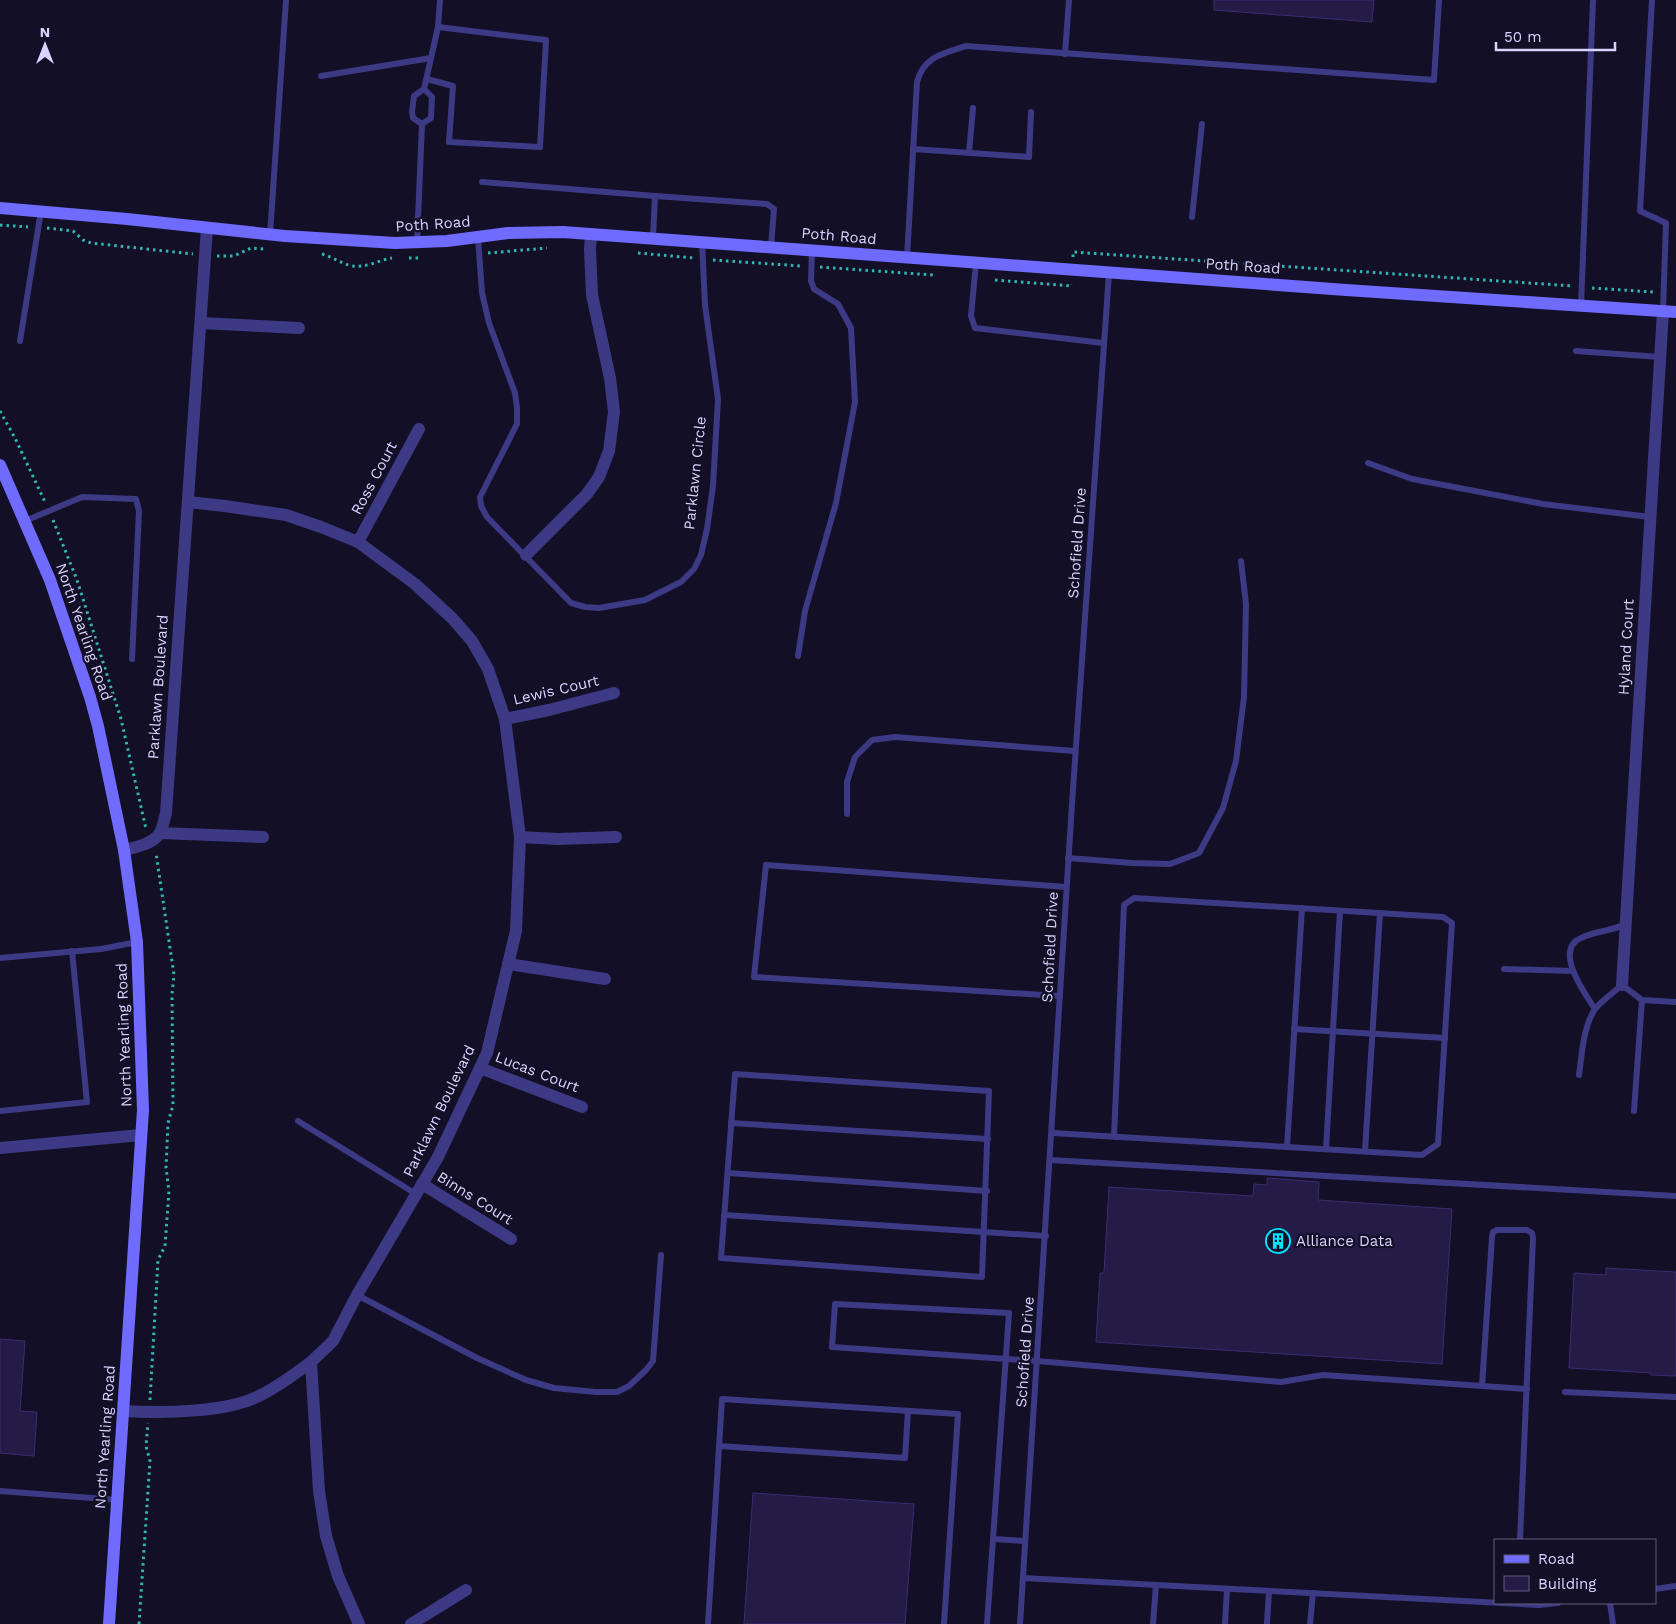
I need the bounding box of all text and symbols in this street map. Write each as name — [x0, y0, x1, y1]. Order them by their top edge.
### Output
north arrow — [20, 20, 70, 70]
scale bar — [1496, 20, 1615, 52]
text: N — [40, 24, 50, 40]
text: 50 m — [1504, 28, 1541, 46]
street label: Poth Road — [395, 212, 471, 236]
street label: Poth Road — [801, 224, 877, 248]
street label: Poth Road — [1205, 254, 1281, 278]
street label: Parklawn Circle — [680, 415, 710, 531]
street label: Ross Court — [347, 438, 401, 518]
street label: Schofield Drive — [1064, 487, 1090, 599]
street label: North Yearling Road — [52, 561, 116, 703]
street label: Hyland Court — [1614, 598, 1638, 695]
street label: Parklawn Boulevard — [144, 614, 172, 760]
street label: Lewis Court — [511, 671, 601, 709]
street label: Schofield Drive — [1038, 891, 1062, 1003]
street label: North Yearling Road — [112, 963, 136, 1107]
street label: Parklawn Boulevard — [399, 1042, 479, 1180]
street label: Lucas Court — [492, 1048, 582, 1097]
street label: Binns Court — [434, 1168, 517, 1229]
building icon: Alliance Data — [1265, 1228, 1291, 1254]
place label: Alliance Data — [1296, 1232, 1393, 1250]
street label: Schofield Drive — [1012, 1296, 1038, 1408]
street label: North Yearling Road — [91, 1365, 119, 1509]
legend — [1494, 1539, 1656, 1604]
text: Road — [1538, 1550, 1575, 1568]
text: Building — [1538, 1575, 1596, 1593]

